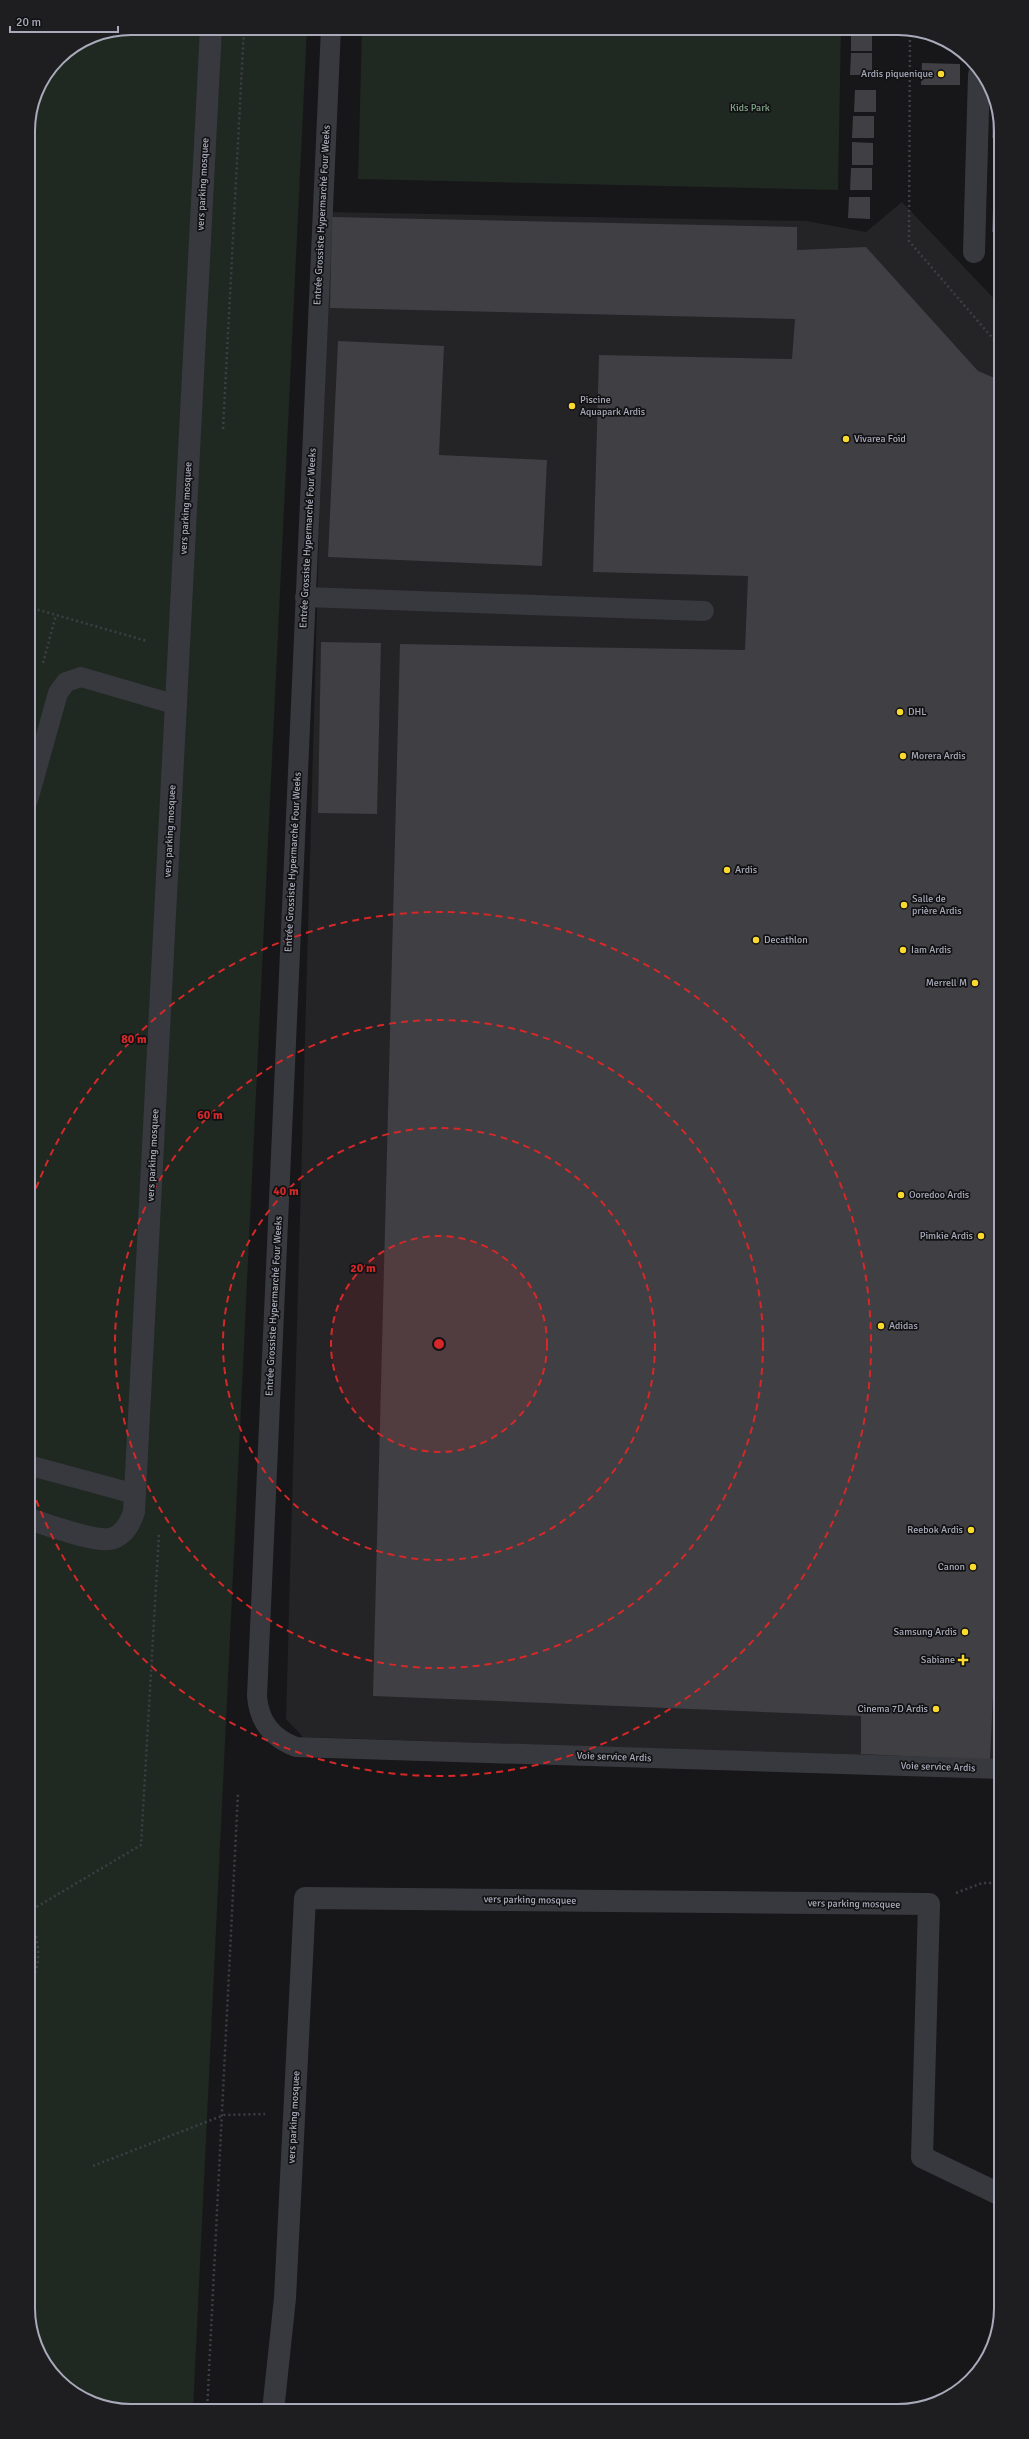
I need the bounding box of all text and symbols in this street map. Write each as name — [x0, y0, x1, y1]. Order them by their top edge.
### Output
scale bar — [10, 8, 118, 34]
text: 20 m — [16, 15, 41, 30]
place label: Ardis piquenique — [861, 68, 933, 80]
marker: Ardis piquenique — [936, 69, 946, 79]
park label: Kids Park — [730, 102, 770, 114]
street label: Entrée Grossiste Hypermarché Four Weeks — [311, 124, 333, 305]
street label: vers parking mosquee — [195, 137, 211, 231]
place label: Piscine Aquapark Ardis — [580, 394, 646, 418]
marker: Piscine Aquapark Ardis — [567, 401, 577, 411]
place label: Vivarea Foid — [854, 433, 906, 445]
marker: Vivarea Foid — [841, 434, 851, 444]
street label: Entrée Grossiste Hypermarché Four Weeks — [297, 447, 319, 628]
street label: vers parking mosquee — [178, 461, 194, 555]
place label: DHL — [908, 706, 926, 718]
marker: DHL — [895, 707, 905, 717]
place label: Morera Ardis — [911, 750, 966, 762]
marker: Morera Ardis — [898, 751, 908, 761]
street label: Entrée Grossiste Hypermarché Four Weeks — [282, 771, 304, 952]
street label: vers parking mosquee — [162, 784, 178, 878]
place label: Ardis — [735, 864, 758, 876]
marker: Ardis — [722, 865, 732, 875]
place label: Salle de prière Ardis — [912, 893, 962, 917]
marker: Salle de prière Ardis — [899, 900, 909, 910]
place label: Decathlon — [764, 934, 808, 946]
marker: Decathlon — [751, 935, 761, 945]
place label: Iam Ardis — [911, 944, 952, 956]
marker: Iam Ardis — [898, 945, 908, 955]
place label: Merrell M — [926, 977, 967, 989]
marker: Merrell M — [970, 978, 980, 988]
text: 80 m — [121, 1032, 147, 1047]
street label: vers parking mosquee — [145, 1108, 161, 1202]
text: 60 m — [197, 1108, 223, 1123]
text: 40 m — [273, 1184, 299, 1199]
place label: Ooredoo Ardis — [909, 1189, 970, 1201]
marker: Ooredoo Ardis — [896, 1190, 906, 1200]
street label: Entrée Grossiste Hypermarché Four Weeks — [263, 1215, 285, 1396]
place label: Pimkie Ardis — [920, 1230, 974, 1242]
marker: Pimkie Ardis — [976, 1231, 986, 1241]
text: 20 m — [350, 1261, 376, 1276]
place label: Adidas — [889, 1320, 918, 1332]
marker: Adidas — [876, 1321, 886, 1331]
centre of rings — [432, 1337, 446, 1351]
place label: Reebok Ardis — [907, 1524, 964, 1536]
marker: Reebok Ardis — [966, 1525, 976, 1535]
place label: Canon — [938, 1561, 965, 1573]
marker: Canon — [968, 1562, 978, 1572]
place label: Samsung Ardis — [894, 1626, 958, 1638]
marker: Samsung Ardis — [960, 1627, 970, 1637]
place label: Sabiane — [921, 1654, 955, 1666]
marker: Sabiane — [958, 1655, 968, 1665]
place label: Cinema 7D Ardis — [857, 1703, 929, 1715]
marker: Cinema 7D Ardis — [931, 1704, 941, 1714]
street label: Voie service Ardis — [576, 1750, 652, 1764]
street label: Voie service Ardis — [900, 1760, 976, 1774]
street label: vers parking mosquee — [484, 1893, 576, 1907]
street label: vers parking mosquee — [808, 1897, 900, 1911]
street label: vers parking mosquee — [286, 2070, 302, 2164]

